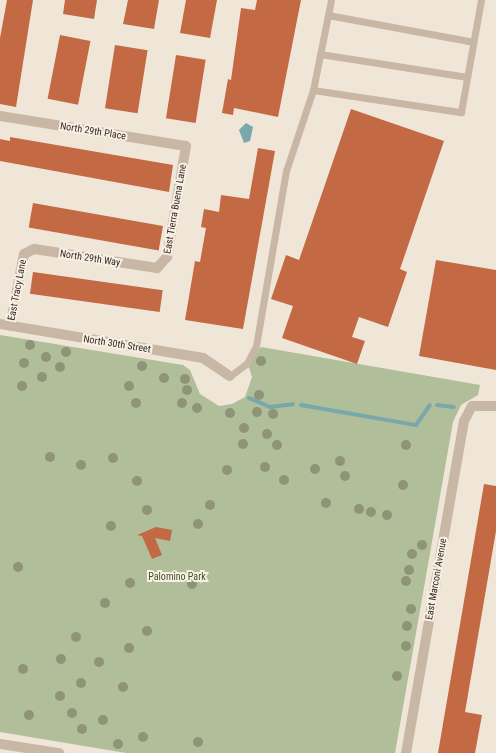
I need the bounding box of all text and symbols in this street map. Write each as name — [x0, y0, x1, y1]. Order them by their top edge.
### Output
street label: North 29th Place — [59, 120, 127, 142]
street label: East Tierra Buena Lane — [161, 163, 189, 255]
street label: North 29th Way — [59, 247, 121, 269]
street label: East Tracy Lane — [5, 258, 29, 322]
street label: North 30th Street — [82, 333, 152, 355]
street label: East Marconi Avenue — [423, 537, 449, 621]
park label: Palomino Park — [148, 571, 206, 583]

